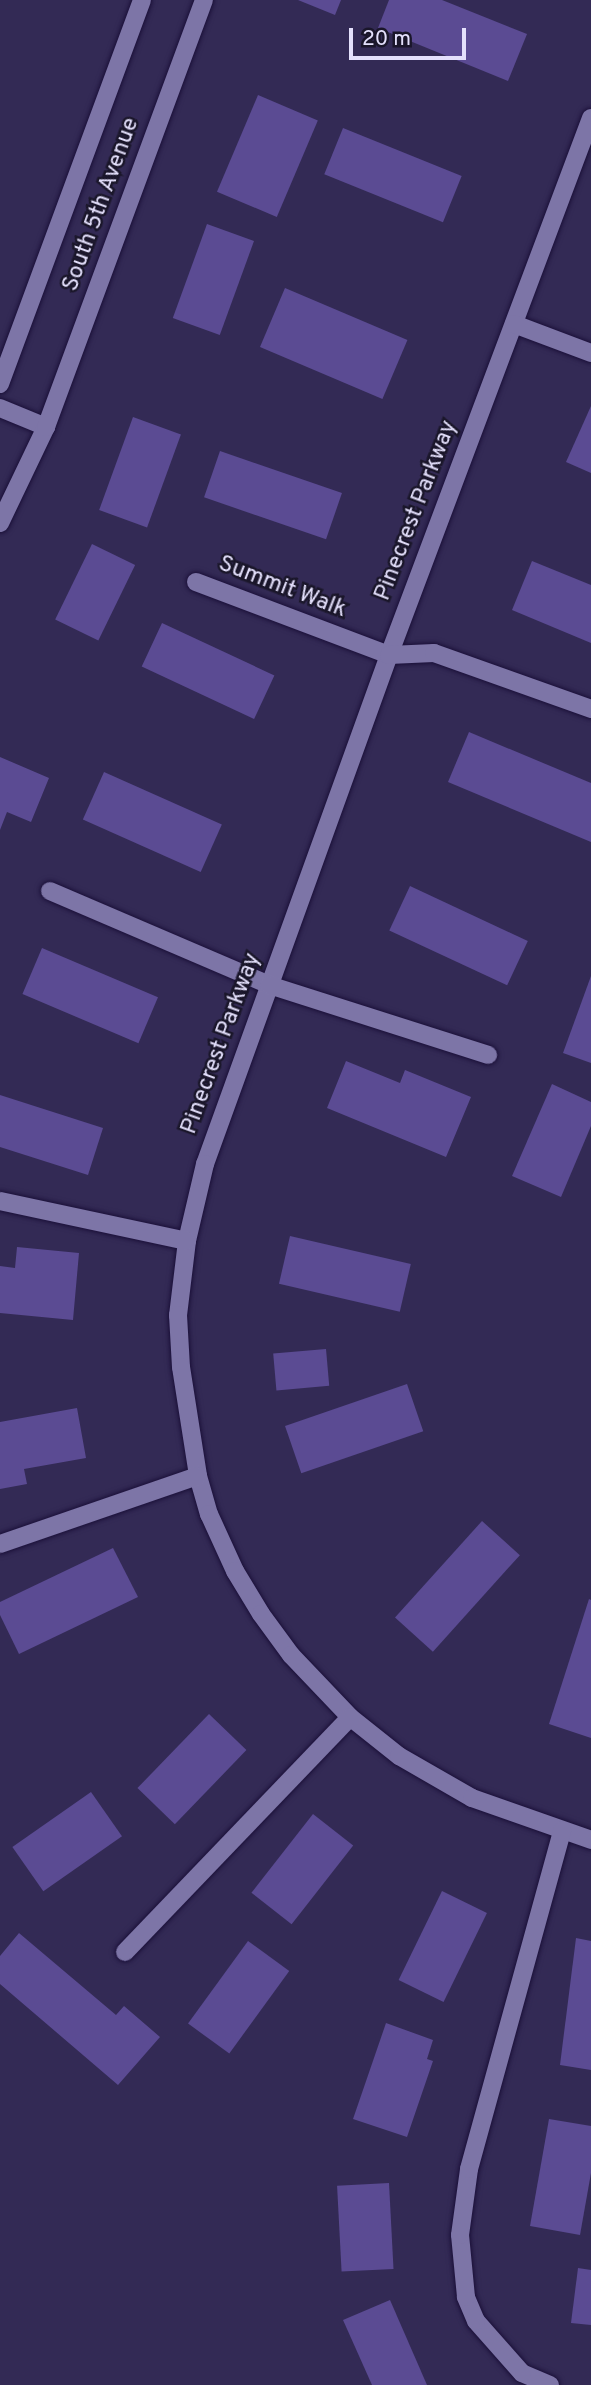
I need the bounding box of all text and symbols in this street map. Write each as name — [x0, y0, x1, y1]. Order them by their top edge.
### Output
scale bar — [353, 14, 470, 58]
text: 20 m — [362, 26, 411, 53]
street label: South 5th Avenue — [58, 114, 146, 296]
street label: Pinecrest Parkway — [370, 417, 464, 605]
street label: Summit Walk — [214, 551, 350, 625]
street label: Pinecrest Parkway — [176, 950, 268, 1138]

